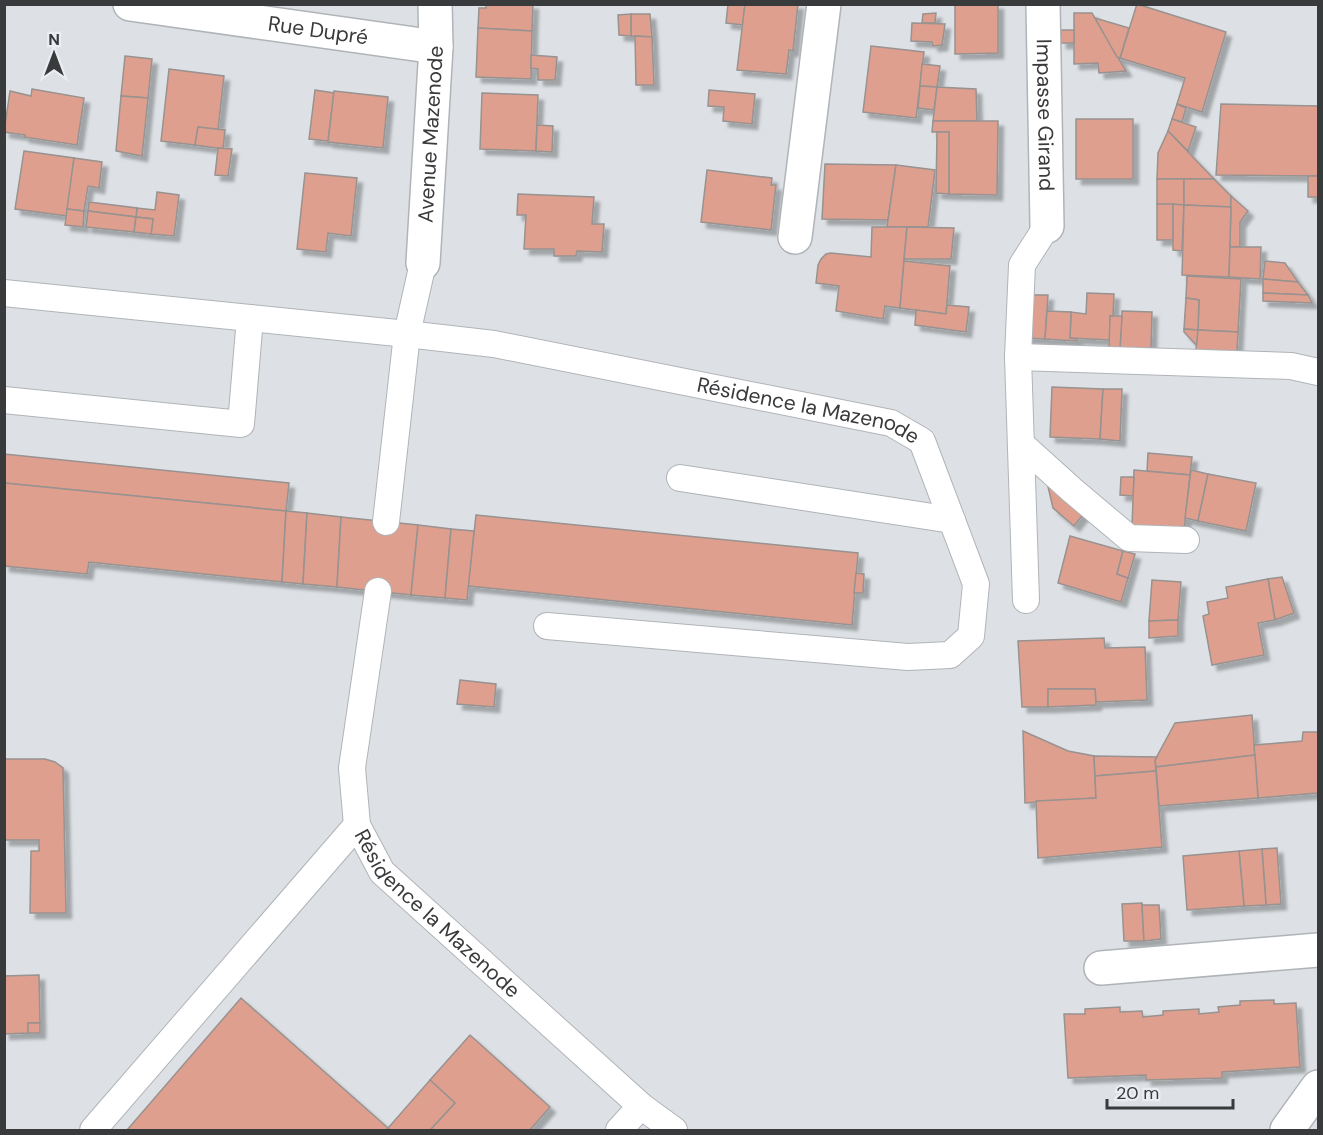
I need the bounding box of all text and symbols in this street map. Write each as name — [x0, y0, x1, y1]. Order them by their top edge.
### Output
street label: Rue Dupré — [266, 10, 370, 51]
north arrow — [24, 24, 84, 84]
text: N — [48, 29, 60, 50]
street label: Impasse Girand — [1030, 39, 1060, 191]
street label: Avenue Mazenode — [411, 45, 450, 224]
street label: Résidence la Mazenode — [695, 371, 925, 451]
street label: Résidence la Mazenode — [348, 824, 526, 1004]
scale bar — [1107, 1072, 1233, 1110]
text: 20 m — [1116, 1081, 1159, 1105]

